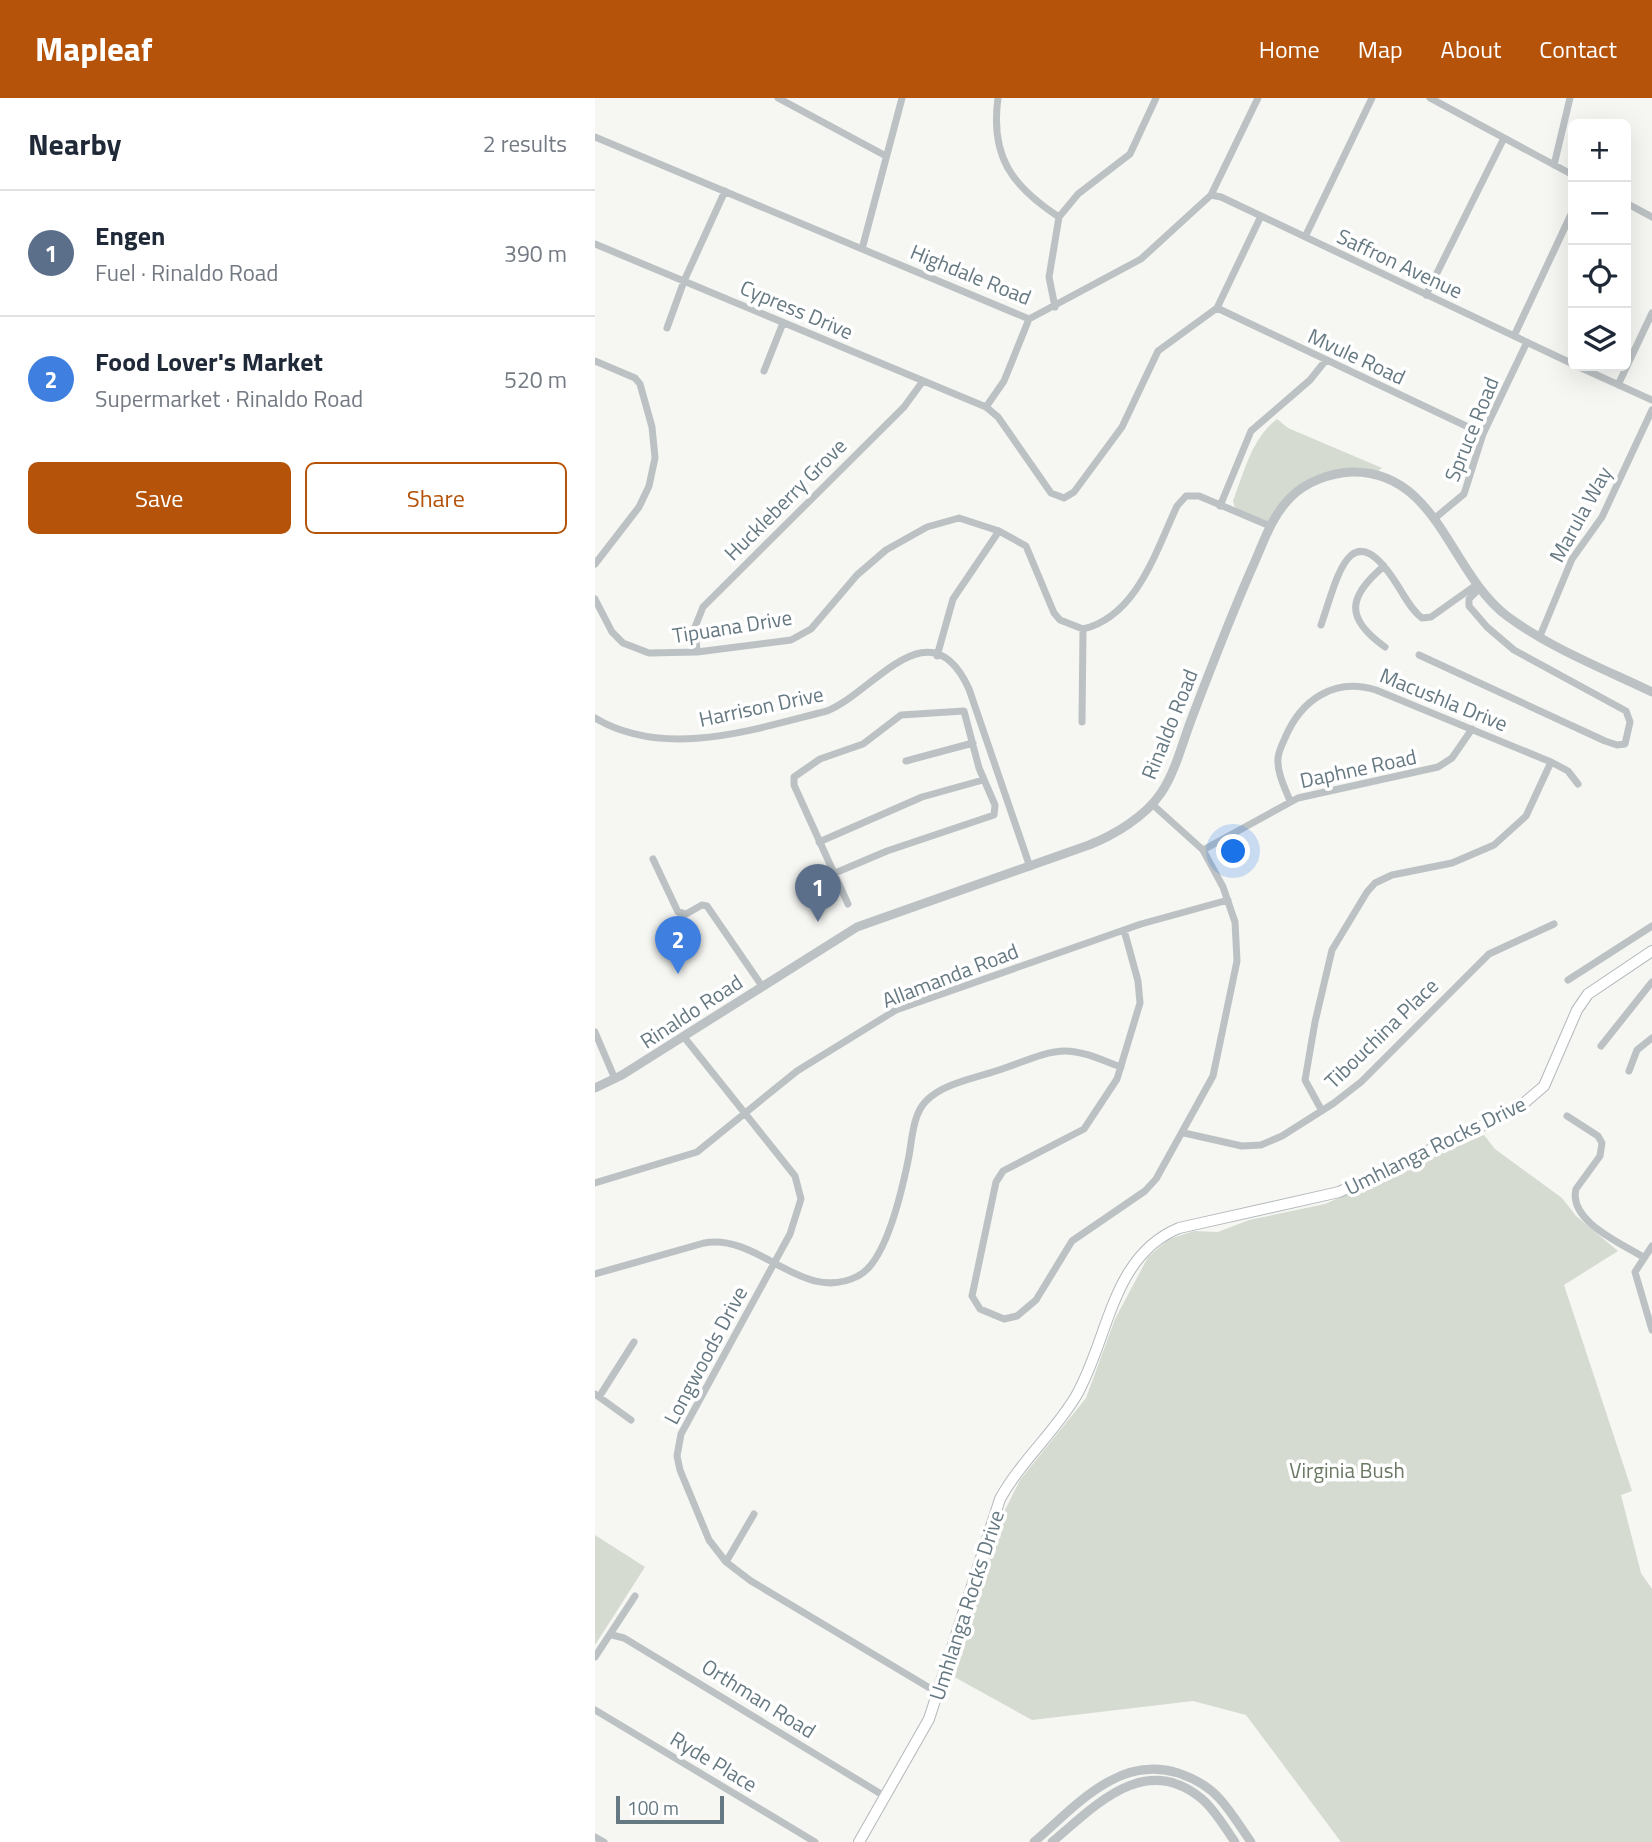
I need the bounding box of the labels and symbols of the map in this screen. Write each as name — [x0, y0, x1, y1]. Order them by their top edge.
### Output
street label: Saffron Avenue — [1332, 220, 1468, 306]
street label: Highdale Road — [906, 235, 1036, 313]
street label: Cypress Drive — [735, 271, 859, 347]
street label: Mvule Road — [1303, 319, 1411, 393]
street label: Spruce Road — [1435, 372, 1507, 486]
street label: Huckleberry Grove — [716, 430, 854, 568]
street label: Marula Way — [1540, 460, 1620, 568]
street label: Tipuana Drive — [670, 601, 794, 651]
street label: Macushla Drive — [1375, 659, 1513, 739]
street label: Rinaldo Road — [1132, 664, 1206, 784]
street label: Harrison Drive — [696, 677, 826, 735]
street label: Daphne Road — [1297, 740, 1419, 796]
your location — [1216, 834, 1250, 868]
pin: 1 — [795, 864, 841, 922]
pin: 2 — [655, 916, 701, 974]
street label: Allamanda Road — [877, 934, 1023, 1016]
street label: Rinaldo Road — [633, 966, 749, 1056]
street label: Tibouchina Place — [1317, 970, 1445, 1096]
street label: Umhlanga Rocks Drive — [1339, 1087, 1531, 1203]
street label: Longwoods Drive — [655, 1280, 755, 1430]
park label: Virginia Bush — [1289, 1454, 1405, 1486]
street label: Umhlanga Rocks Drive — [920, 1506, 1012, 1704]
street label: Orthman Road — [696, 1650, 822, 1746]
street label: Ryde Place — [664, 1722, 764, 1800]
scale bar — [616, 1793, 725, 1825]

